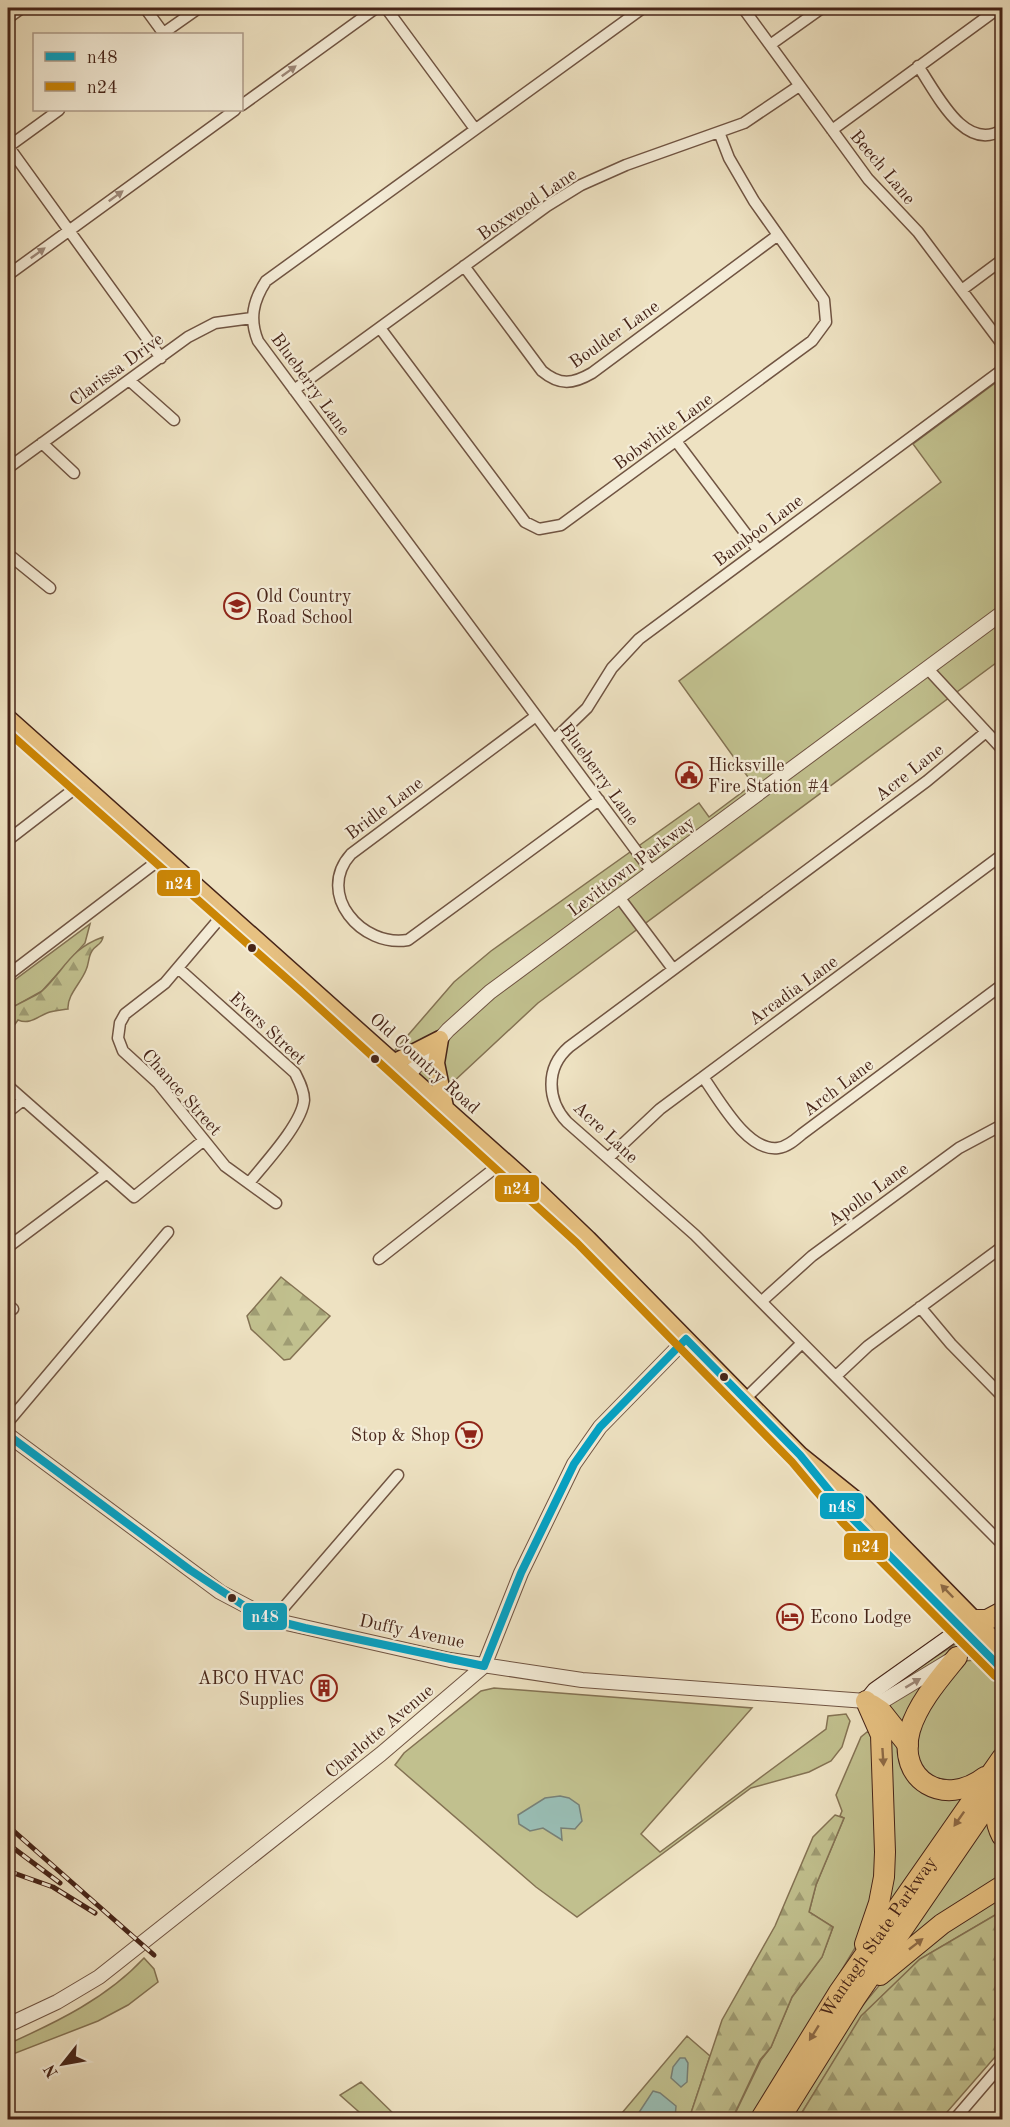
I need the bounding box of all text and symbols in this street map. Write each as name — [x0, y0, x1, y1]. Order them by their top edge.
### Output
legend — [33, 33, 243, 111]
text: n48 — [87, 49, 118, 67]
one-way arrow — [281, 65, 296, 77]
text: n24 — [87, 79, 118, 97]
street label: Beech Lane — [846, 127, 918, 208]
street label: Boxwood Lane — [475, 165, 580, 244]
one-way arrow — [107, 190, 123, 202]
one-way arrow — [30, 247, 45, 259]
street label: Boulder Lane — [566, 297, 663, 372]
street label: Clarissa Drive — [66, 330, 167, 410]
street label: Blueberry Lane — [267, 330, 353, 439]
street label: Bobwhite Lane — [611, 390, 716, 474]
street label: Bamboo Lane — [711, 492, 807, 570]
place label: Old Country Road School — [256, 588, 353, 627]
school or university icon: Old Country Road School — [222, 591, 252, 621]
street label: Blueberry Lane — [556, 720, 642, 829]
street label: Acre Lane — [872, 741, 947, 805]
place label: Hicksville Fire Station #4 — [708, 757, 830, 796]
public building icon: Hicksville Fire Station #4 — [674, 760, 704, 790]
street label: Bridle Lane — [343, 774, 426, 843]
street label: Levittown Parkway — [565, 813, 699, 920]
line badge: n24 — [156, 869, 201, 897]
text: n24 — [165, 877, 193, 893]
unlabelled marker — [246, 942, 258, 954]
street label: Arcadia Lane — [746, 953, 841, 1029]
street label: Evers Street — [226, 989, 309, 1068]
street label: Old Country Road — [366, 1010, 483, 1117]
street label: Chance Street — [138, 1046, 225, 1139]
unlabelled marker — [369, 1053, 381, 1065]
street label: Arch Lane — [800, 1056, 877, 1120]
street label: Acre Lane — [569, 1098, 641, 1167]
street label: Apollo Lane — [825, 1160, 912, 1230]
line badge: n24 — [494, 1174, 540, 1203]
text: n24 — [503, 1182, 531, 1198]
unlabelled marker — [718, 1371, 730, 1383]
supermarket icon: Stop & Shop — [454, 1420, 484, 1450]
place label: Stop & Shop — [351, 1427, 450, 1445]
line badge: n48 — [819, 1492, 865, 1520]
text: n48 — [828, 1500, 856, 1516]
line badge: n24 — [843, 1532, 889, 1561]
text: n24 — [852, 1540, 880, 1556]
one-way arrow — [940, 1583, 954, 1598]
unlabelled marker — [226, 1592, 238, 1604]
line badge: n48 — [242, 1602, 288, 1631]
hotel icon: Econo Lodge — [775, 1602, 805, 1632]
place label: Econo Lodge — [810, 1609, 911, 1627]
text: n48 — [251, 1610, 279, 1626]
street label: Duffy Avenue — [357, 1612, 466, 1652]
place label: ABCO HVAC Supplies — [198, 1670, 304, 1709]
building icon: ABCO HVAC Supplies — [309, 1673, 339, 1703]
one-way arrow — [905, 1678, 921, 1689]
street label: Charlotte Avenue — [322, 1681, 437, 1782]
one-way arrow — [878, 1747, 888, 1766]
one-way arrow — [953, 1811, 965, 1827]
street label: Wantagh State Parkway — [818, 1853, 941, 2021]
one-way arrow — [907, 1938, 923, 1950]
one-way arrow — [808, 2025, 819, 2041]
north arrow — [33, 2034, 93, 2094]
text: N — [41, 2061, 62, 2080]

